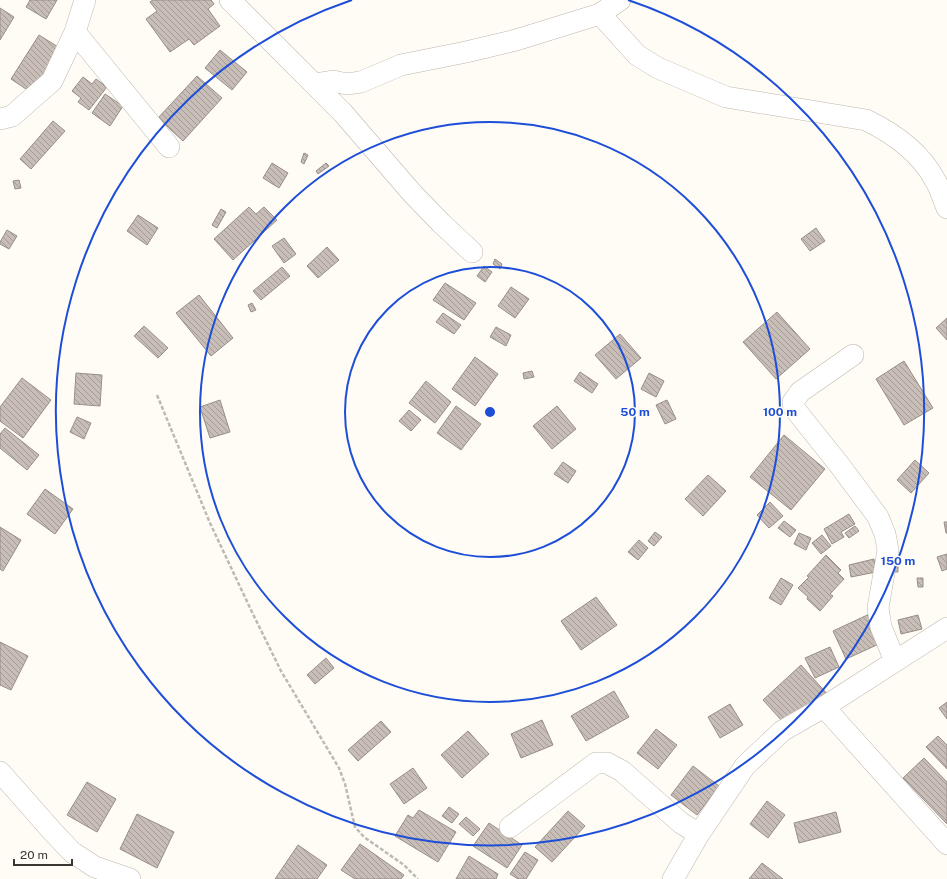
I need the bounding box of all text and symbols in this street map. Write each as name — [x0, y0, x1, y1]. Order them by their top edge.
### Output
centre of rings — [483, 405, 497, 419]
text: 50 m — [620, 405, 650, 419]
text: 100 m — [763, 405, 797, 419]
text: 150 m — [881, 554, 915, 568]
scale bar — [14, 841, 72, 867]
text: 20 m — [20, 848, 48, 862]

